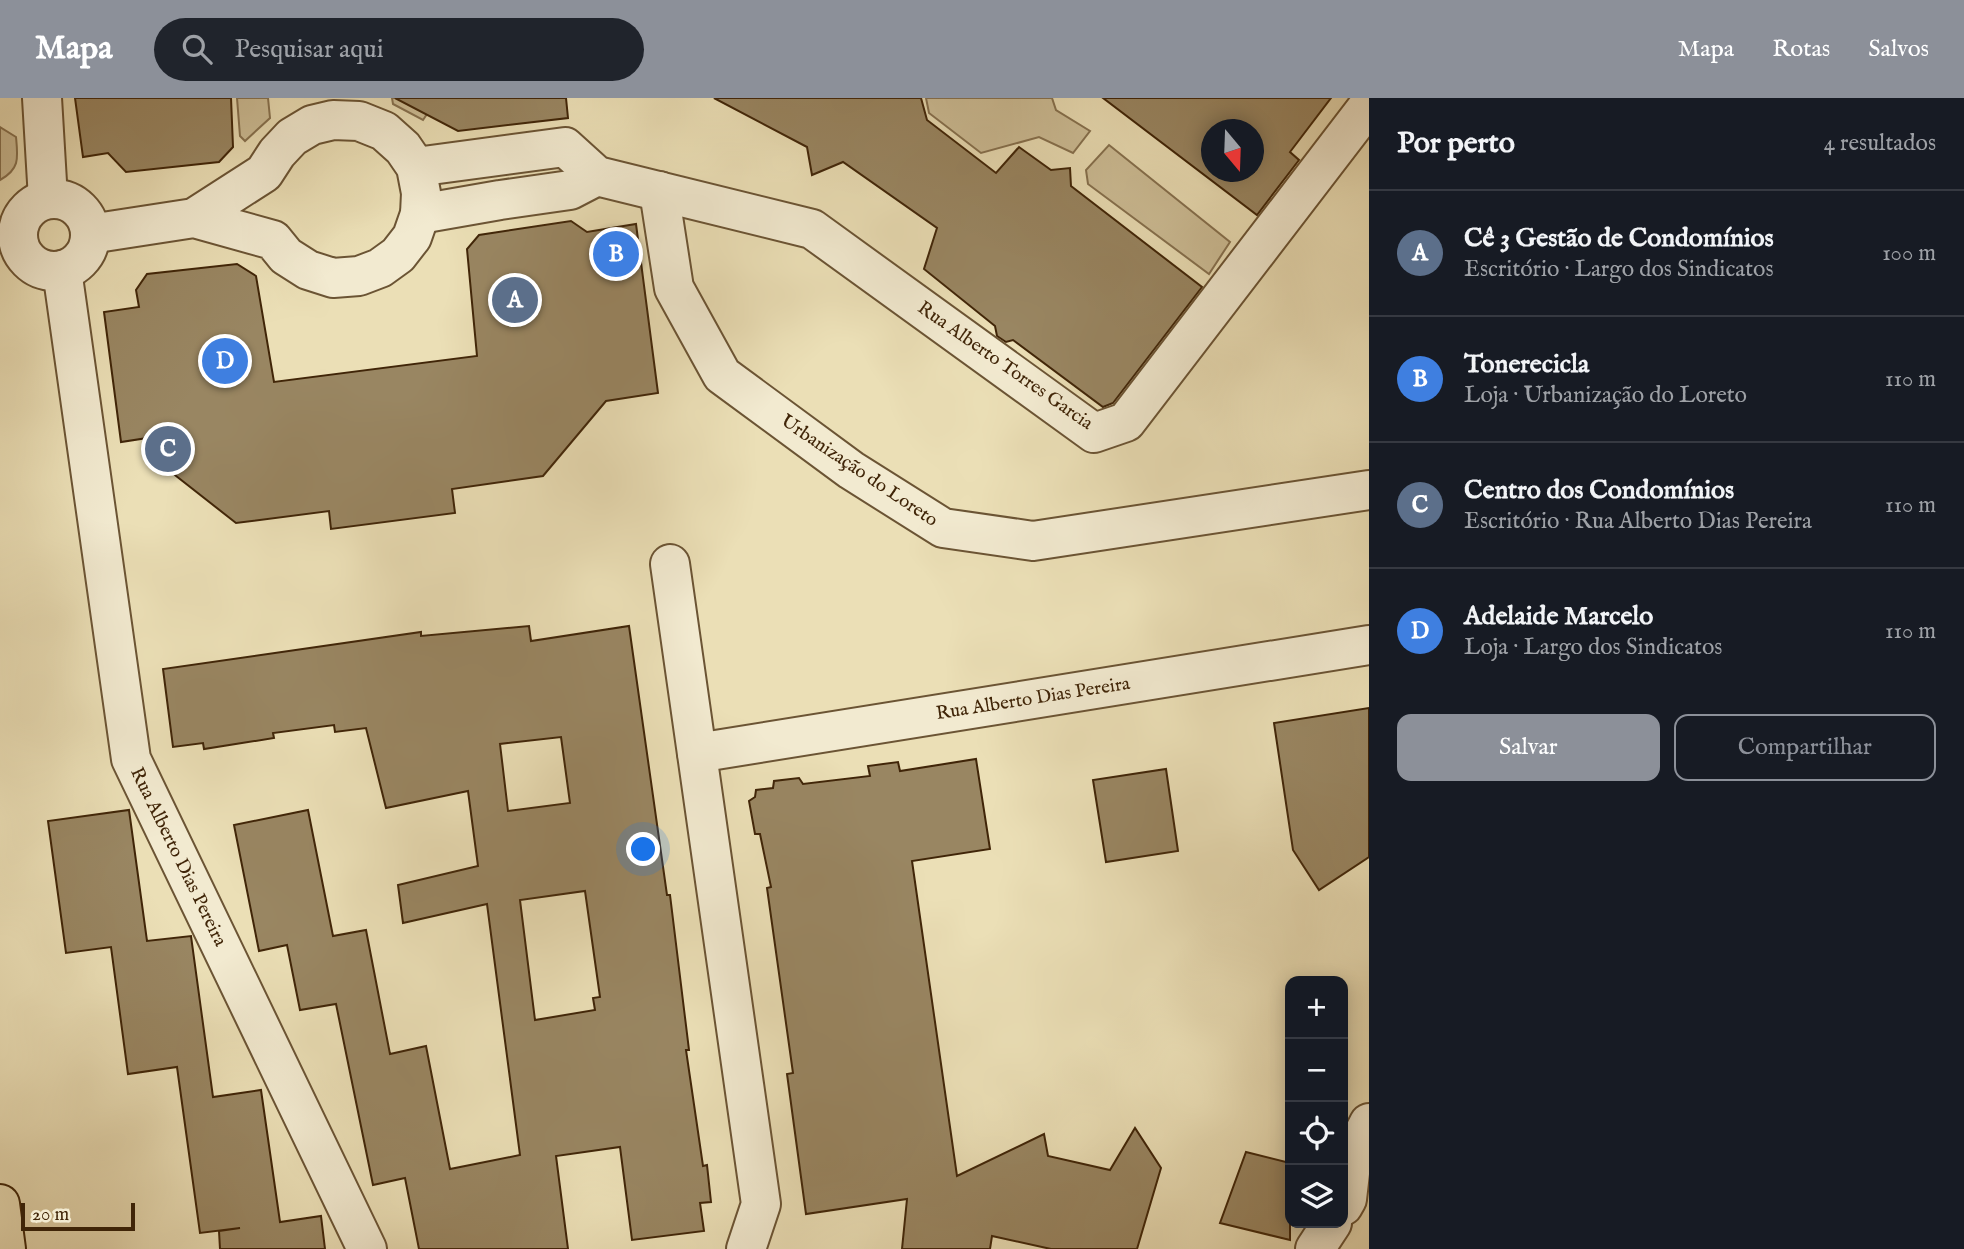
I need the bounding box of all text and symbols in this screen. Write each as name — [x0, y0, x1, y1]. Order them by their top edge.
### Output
search box — [154, 18, 644, 81]
text: Mapa — [35, 28, 112, 70]
icon: search — [178, 30, 216, 68]
text: Pesquisar aqui — [234, 33, 384, 66]
text: Mapa — [1678, 34, 1734, 65]
text: Rotas — [1772, 34, 1830, 65]
text: Salvos — [1868, 34, 1929, 65]
north arrow — [1201, 119, 1264, 182]
text: Por perto — [1397, 125, 1515, 163]
text: 4 resultados — [1824, 129, 1936, 158]
text: Cê 3 Gestão de Condomínios — [1464, 222, 1774, 255]
pin: B — [593, 228, 639, 280]
text: A — [1412, 239, 1428, 268]
text: 100 m — [1882, 239, 1936, 268]
text: Escritório · Largo dos Sindicatos — [1464, 255, 1774, 284]
pin: A — [492, 274, 538, 326]
street label: Rua Alberto Torres Garcia — [913, 296, 1098, 436]
pin: D — [202, 335, 248, 387]
text: Tonerecicla — [1464, 348, 1589, 381]
text: B — [1412, 365, 1428, 394]
text: 110 m — [1885, 365, 1936, 394]
text: Loja · Urbanização do Loreto — [1464, 381, 1747, 410]
street label: Urbanização do Loreto — [776, 409, 942, 533]
pin: C — [145, 423, 191, 475]
text: Centro dos Condomínios — [1464, 474, 1734, 507]
text: C — [1412, 491, 1428, 520]
text: 110 m — [1885, 491, 1936, 520]
text: Escritório · Rua Alberto Dias Pereira — [1464, 507, 1812, 536]
text: Adelaide Marcelo — [1464, 600, 1653, 633]
text: D — [1411, 617, 1429, 646]
text: 110 m — [1885, 617, 1936, 646]
text: Loja · Largo dos Sindicatos — [1464, 633, 1722, 662]
street label: Rua Alberto Dias Pereira — [934, 672, 1133, 726]
button: Salvar — [1397, 714, 1660, 781]
button: Compartilhar — [1674, 714, 1936, 781]
street label: Rua Alberto Dias Pereira — [124, 764, 232, 951]
your location — [626, 832, 660, 866]
map controls — [1285, 976, 1348, 1228]
button: + — [1285, 976, 1348, 1039]
button: − — [1285, 1039, 1348, 1102]
button: locate — [1285, 1102, 1348, 1165]
button: layers — [1285, 1165, 1348, 1228]
scale bar — [21, 1200, 135, 1232]
text: 20 m — [32, 1203, 69, 1227]

